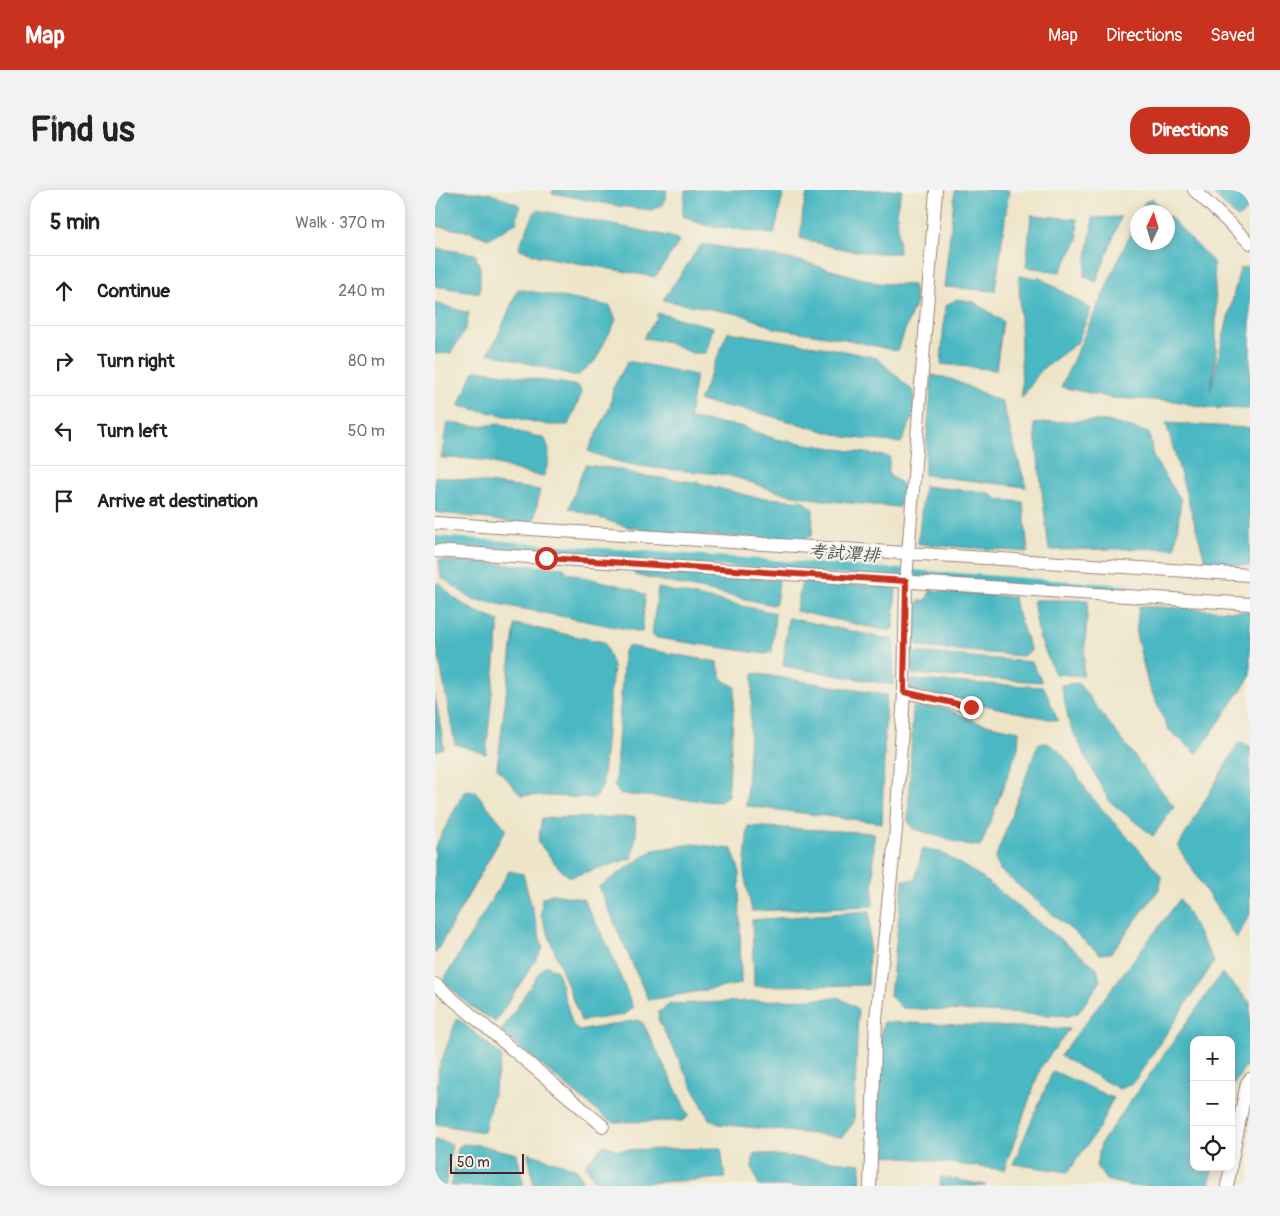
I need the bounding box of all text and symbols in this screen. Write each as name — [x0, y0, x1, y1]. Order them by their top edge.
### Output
text: Map — [25, 21, 65, 50]
text: Map — [1048, 24, 1078, 47]
text: Directions — [1106, 24, 1182, 47]
text: Saved — [1210, 24, 1255, 47]
button: Directions — [1130, 107, 1250, 154]
text: Find us — [30, 108, 135, 152]
north arrow — [1130, 205, 1175, 250]
text: 5 min — [50, 209, 100, 236]
text: Walk · 370 m — [295, 213, 385, 233]
icon: ahead — [50, 277, 78, 305]
text: Continue — [97, 279, 170, 303]
text: 240 m — [338, 281, 385, 301]
icon: right — [50, 347, 78, 375]
text: Turn right — [97, 349, 175, 373]
text: 80 m — [348, 351, 385, 371]
icon: left — [50, 417, 78, 445]
text: Turn left — [97, 419, 167, 443]
text: 50 m — [348, 421, 385, 441]
icon: arrive — [50, 487, 78, 515]
text: Arrive at destination — [97, 489, 258, 513]
water label: 考試潭排 — [807, 540, 883, 568]
route start — [535, 547, 558, 570]
route end — [960, 696, 983, 719]
map controls — [1190, 1036, 1235, 1171]
button: + — [1190, 1036, 1235, 1081]
button: − — [1190, 1081, 1235, 1126]
button: locate — [1190, 1126, 1235, 1171]
scale bar — [450, 1151, 524, 1174]
text: 50 m — [457, 1154, 490, 1171]

